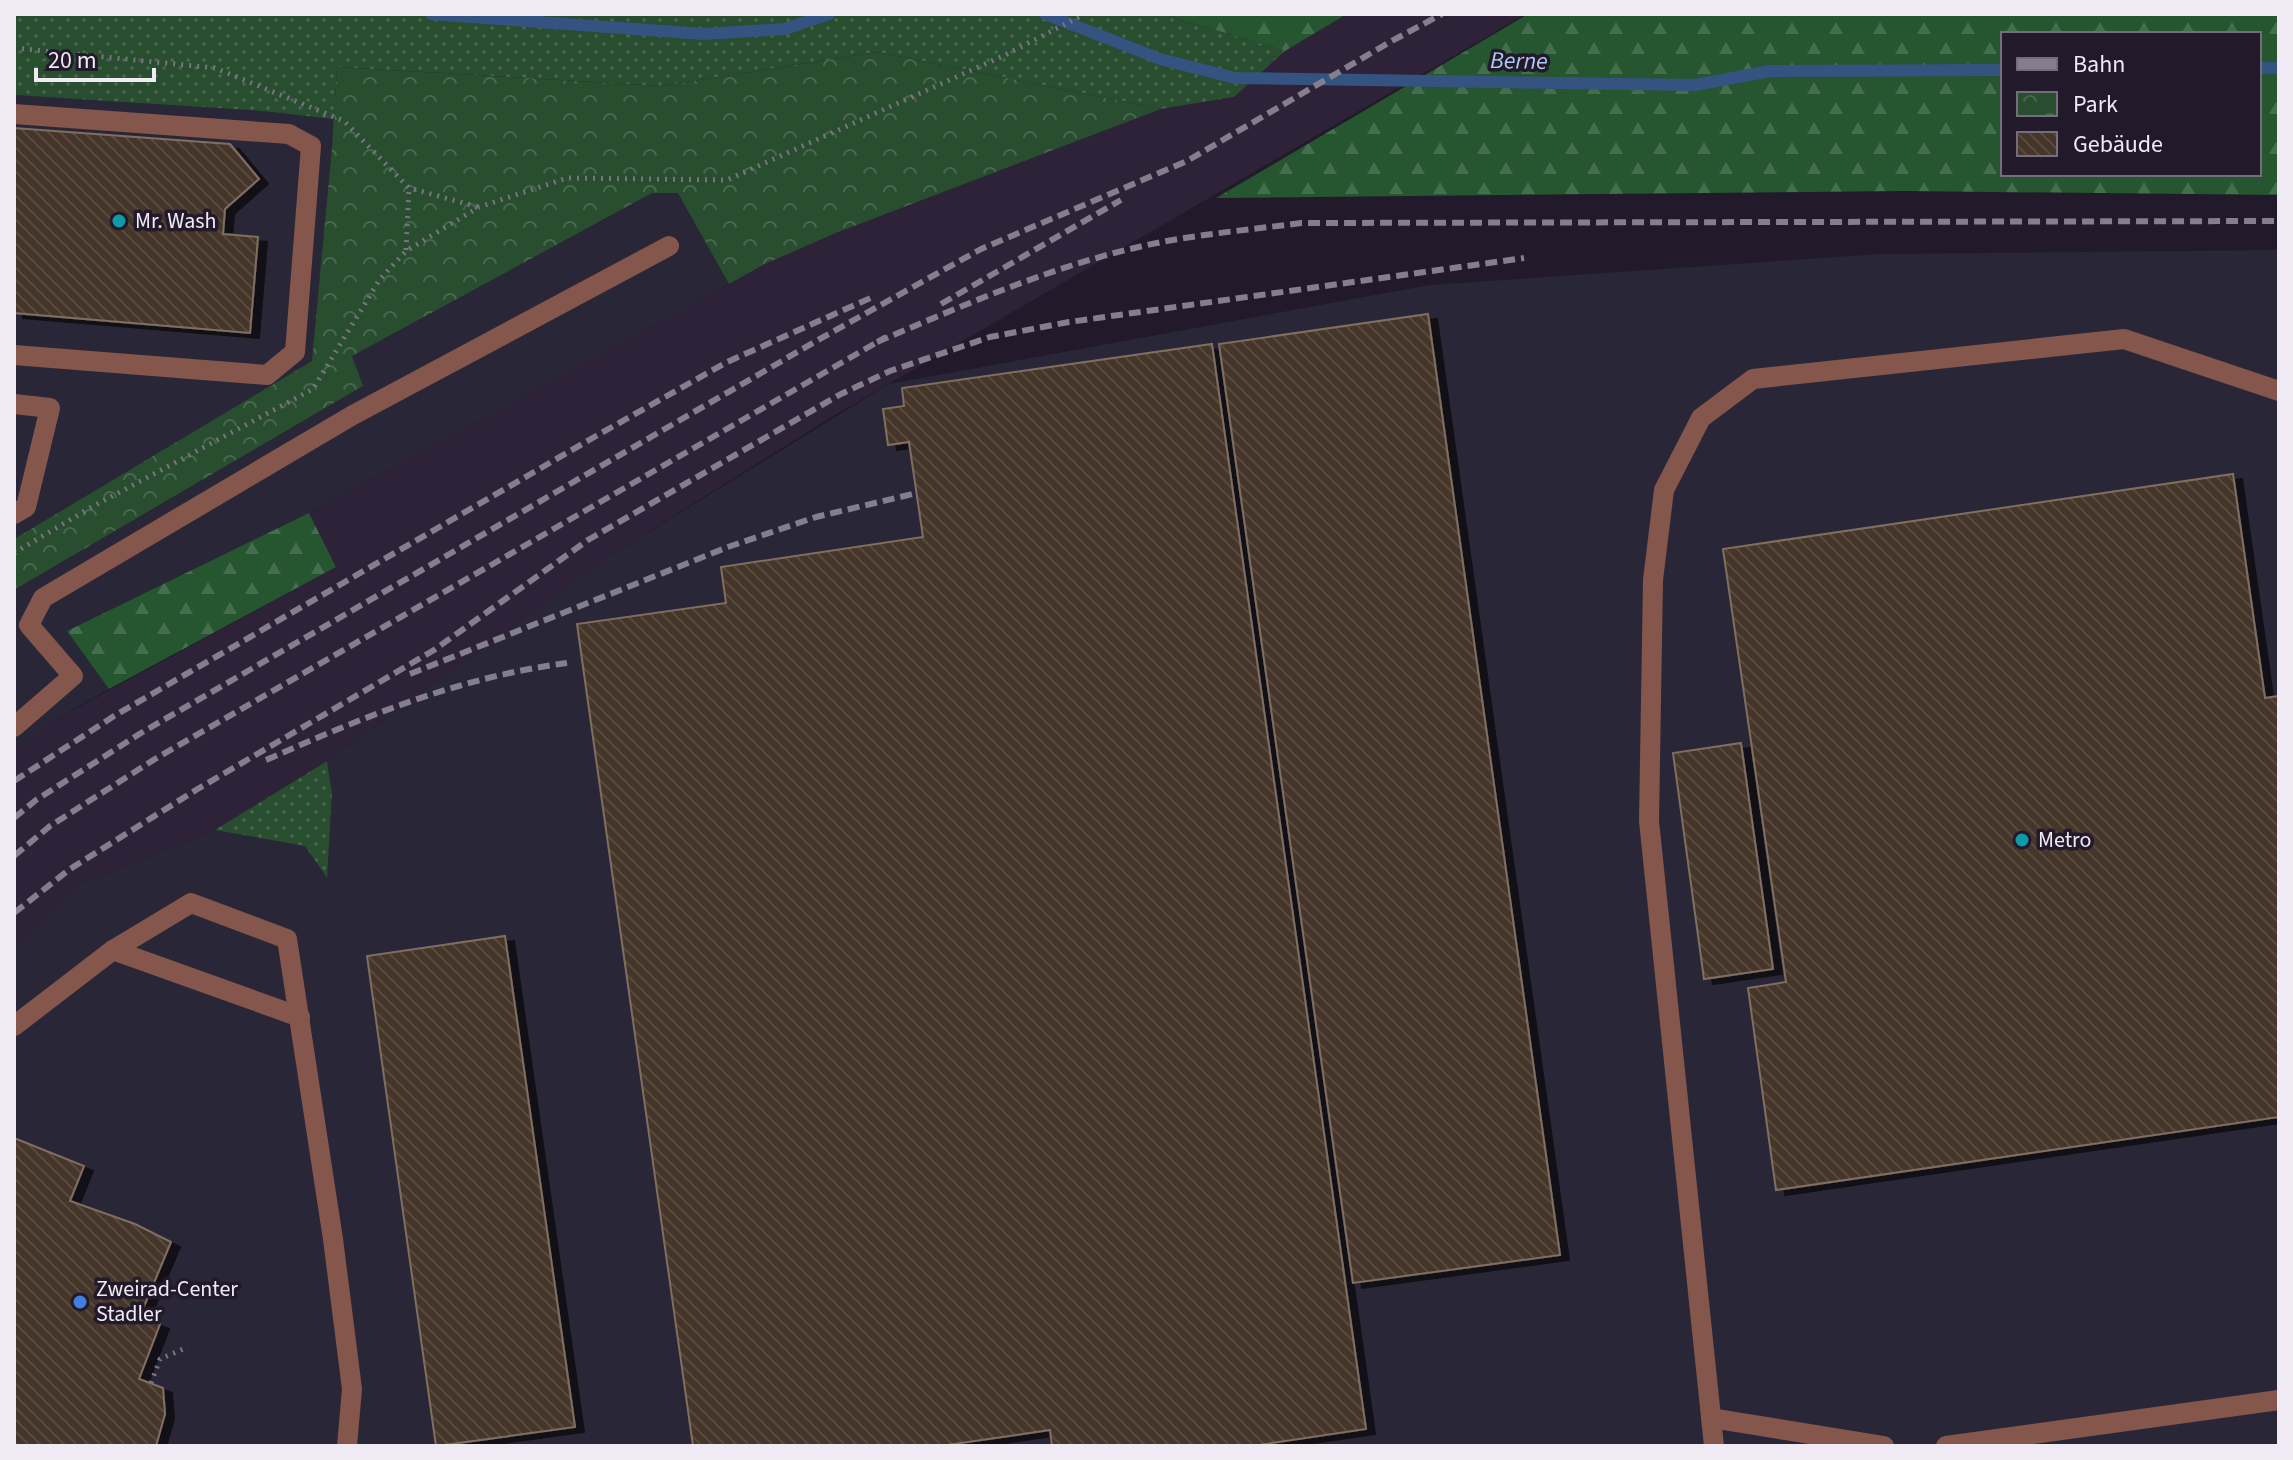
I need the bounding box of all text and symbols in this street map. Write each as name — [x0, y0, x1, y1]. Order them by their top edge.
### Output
scale bar — [36, 32, 154, 82]
legend — [2001, 32, 2261, 176]
text: 20 m — [48, 43, 97, 78]
water label: Berne — [1490, 43, 1548, 79]
text: Bahn — [2073, 47, 2125, 82]
text: Park — [2073, 87, 2118, 122]
text: Gebäude — [2073, 127, 2163, 162]
place label: Mr. Wash — [135, 205, 216, 237]
marker: Mr. Wash — [110, 212, 128, 230]
place label: Metro — [2038, 824, 2091, 856]
marker: Metro — [2013, 831, 2031, 849]
place label: Zweirad-Center Stadler — [96, 1273, 238, 1330]
marker: Zweirad-Center Stadler — [71, 1293, 89, 1311]

